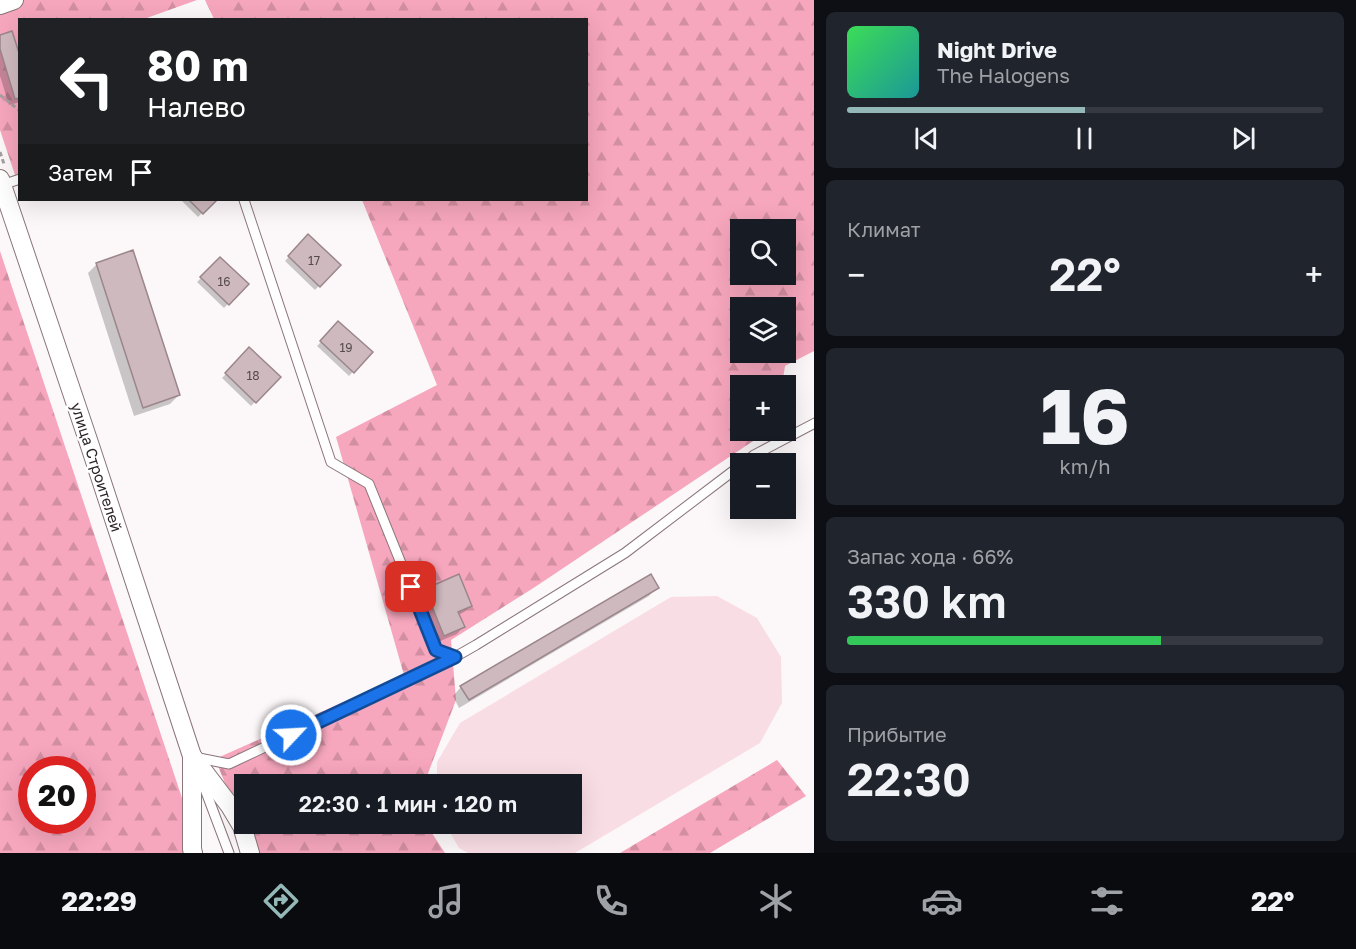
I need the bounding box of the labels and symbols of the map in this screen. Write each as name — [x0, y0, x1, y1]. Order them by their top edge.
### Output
house number: 17 — [308, 253, 320, 268]
house number: 16 — [217, 274, 231, 289]
house number: 19 — [339, 340, 353, 355]
house number: 18 — [246, 368, 260, 383]
street label: улица Строителей — [68, 400, 126, 534]
pin — [385, 561, 436, 612]
position arrow — [259, 703, 323, 767]
speed limit sign: 20 — [18, 756, 96, 834]

